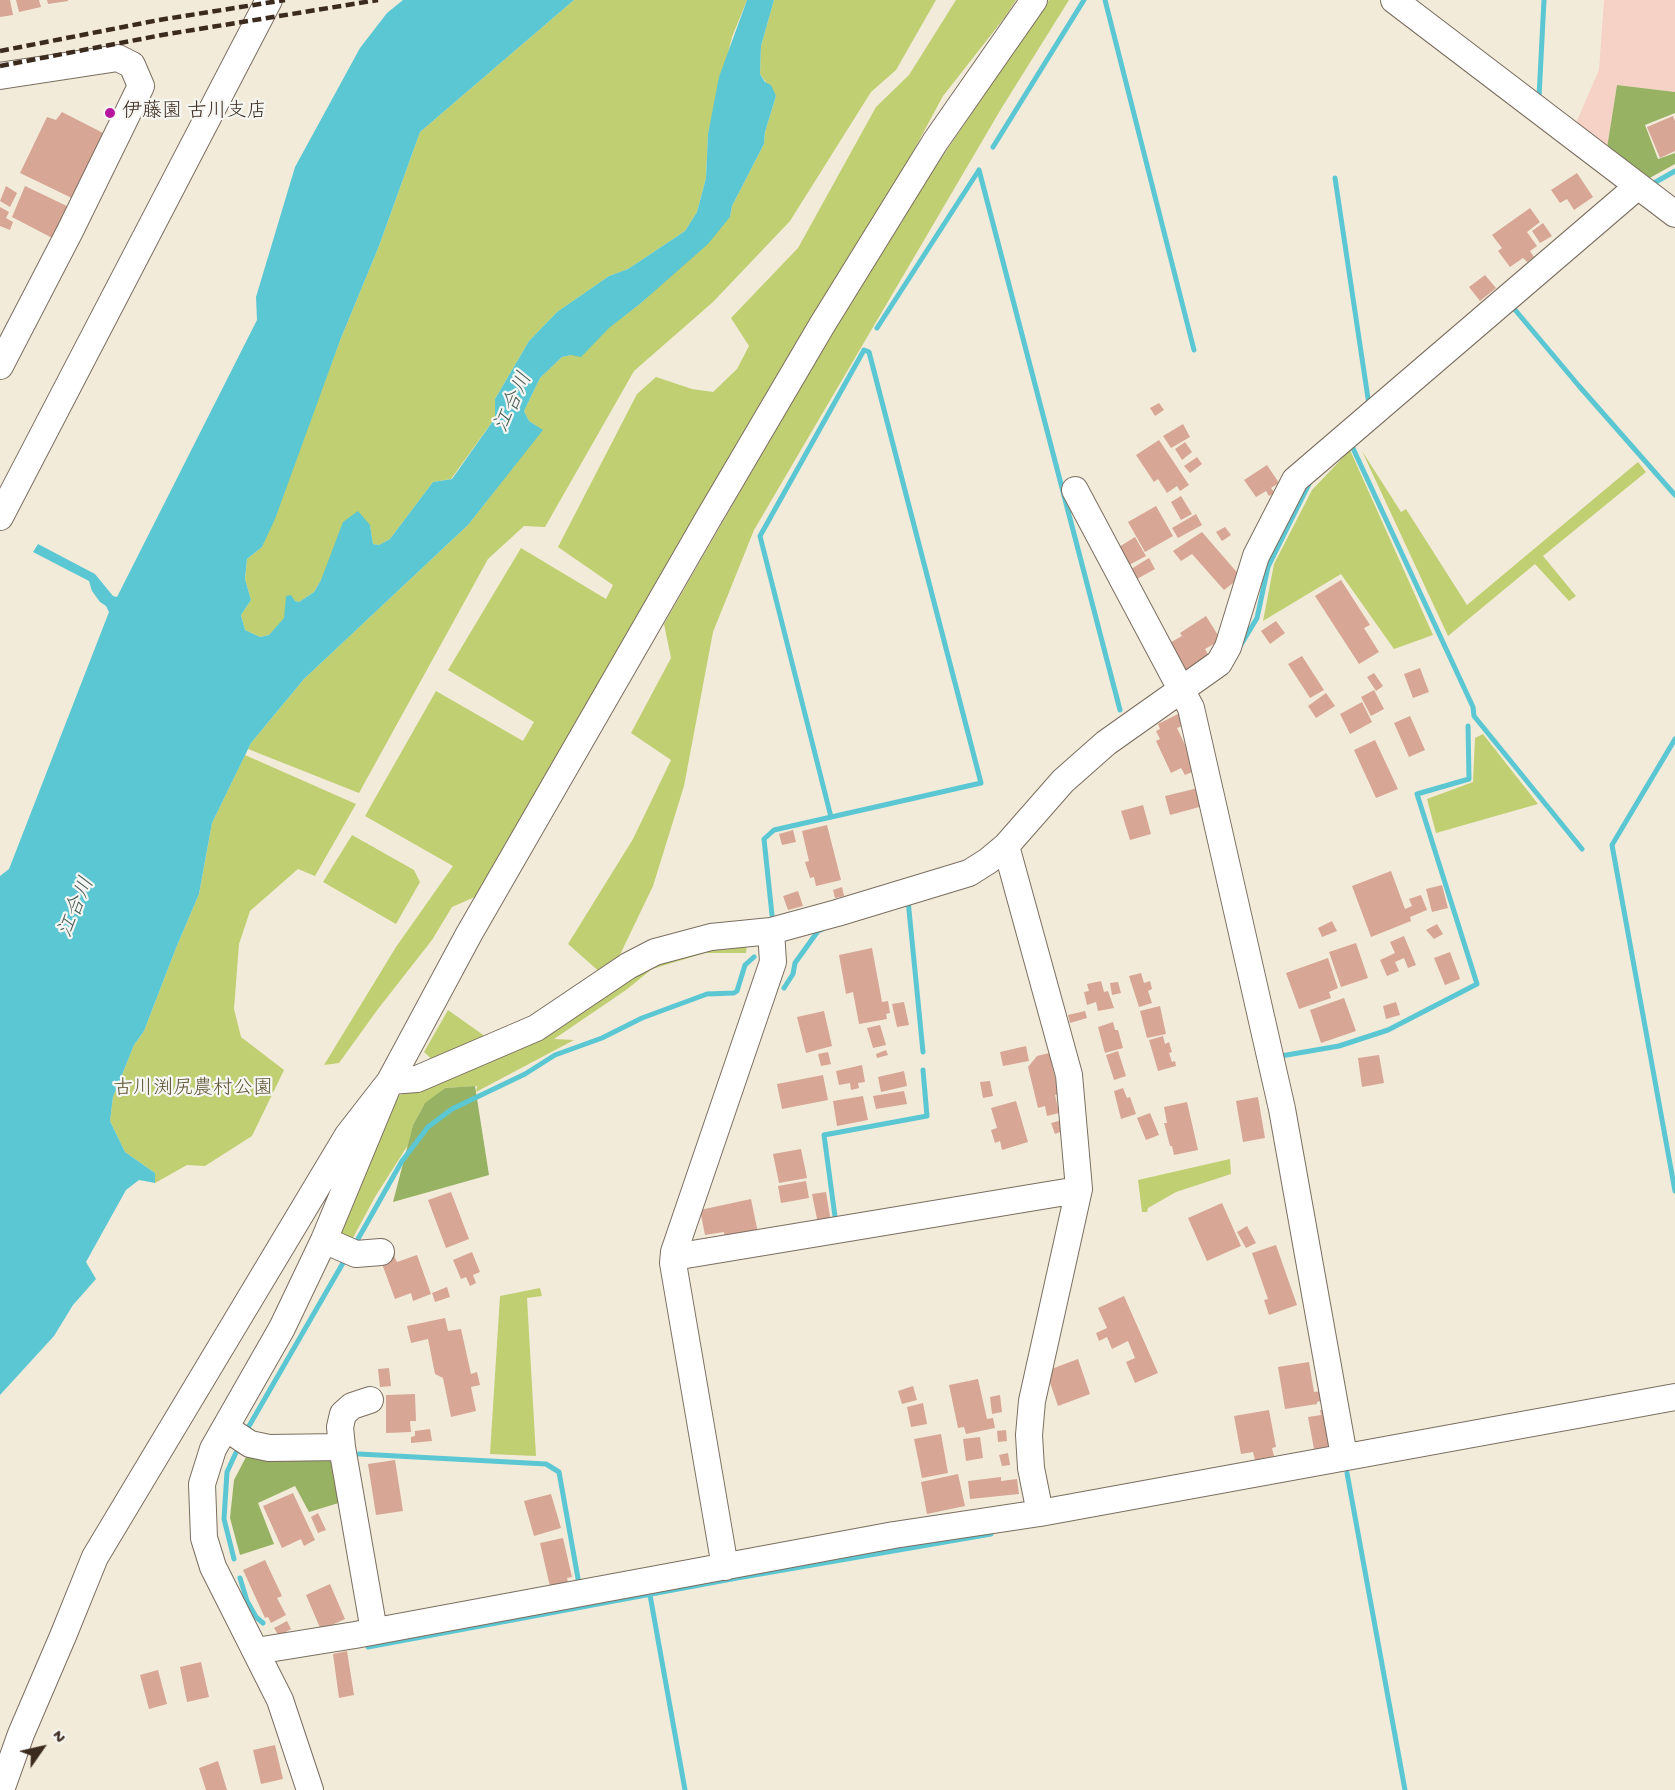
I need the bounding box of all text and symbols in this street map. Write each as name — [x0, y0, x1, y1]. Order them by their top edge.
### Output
place label: 伊藤園 古川支店 — [122, 101, 267, 125]
marker: 伊藤園 古川支店 — [103, 106, 117, 120]
water label: 江合川 — [490, 369, 540, 437]
water label: 江合川 — [54, 874, 102, 942]
park label: 古川渕尻農村公園 — [113, 1078, 273, 1102]
north arrow — [12, 1718, 72, 1778]
text: N — [47, 1728, 68, 1747]

